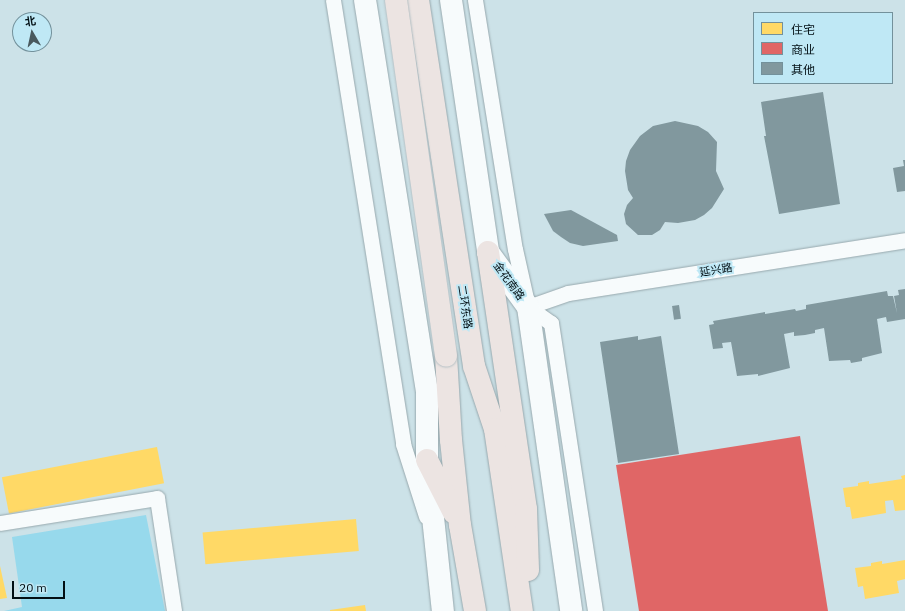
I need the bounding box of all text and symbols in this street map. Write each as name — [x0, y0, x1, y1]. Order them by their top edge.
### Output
north arrow — [12, 12, 52, 52]
legend — [753, 12, 893, 84]
text: 北 — [24, 13, 37, 29]
text: 住宅 — [791, 22, 815, 37]
text: 商业 — [791, 42, 815, 57]
text: 其他 — [791, 62, 815, 77]
street label: 金花南路 — [491, 259, 527, 303]
street label: 延兴路 — [699, 261, 733, 279]
street label: 二环东路 — [455, 284, 475, 330]
scale bar — [14, 573, 67, 599]
text: 20 m — [19, 580, 47, 595]

